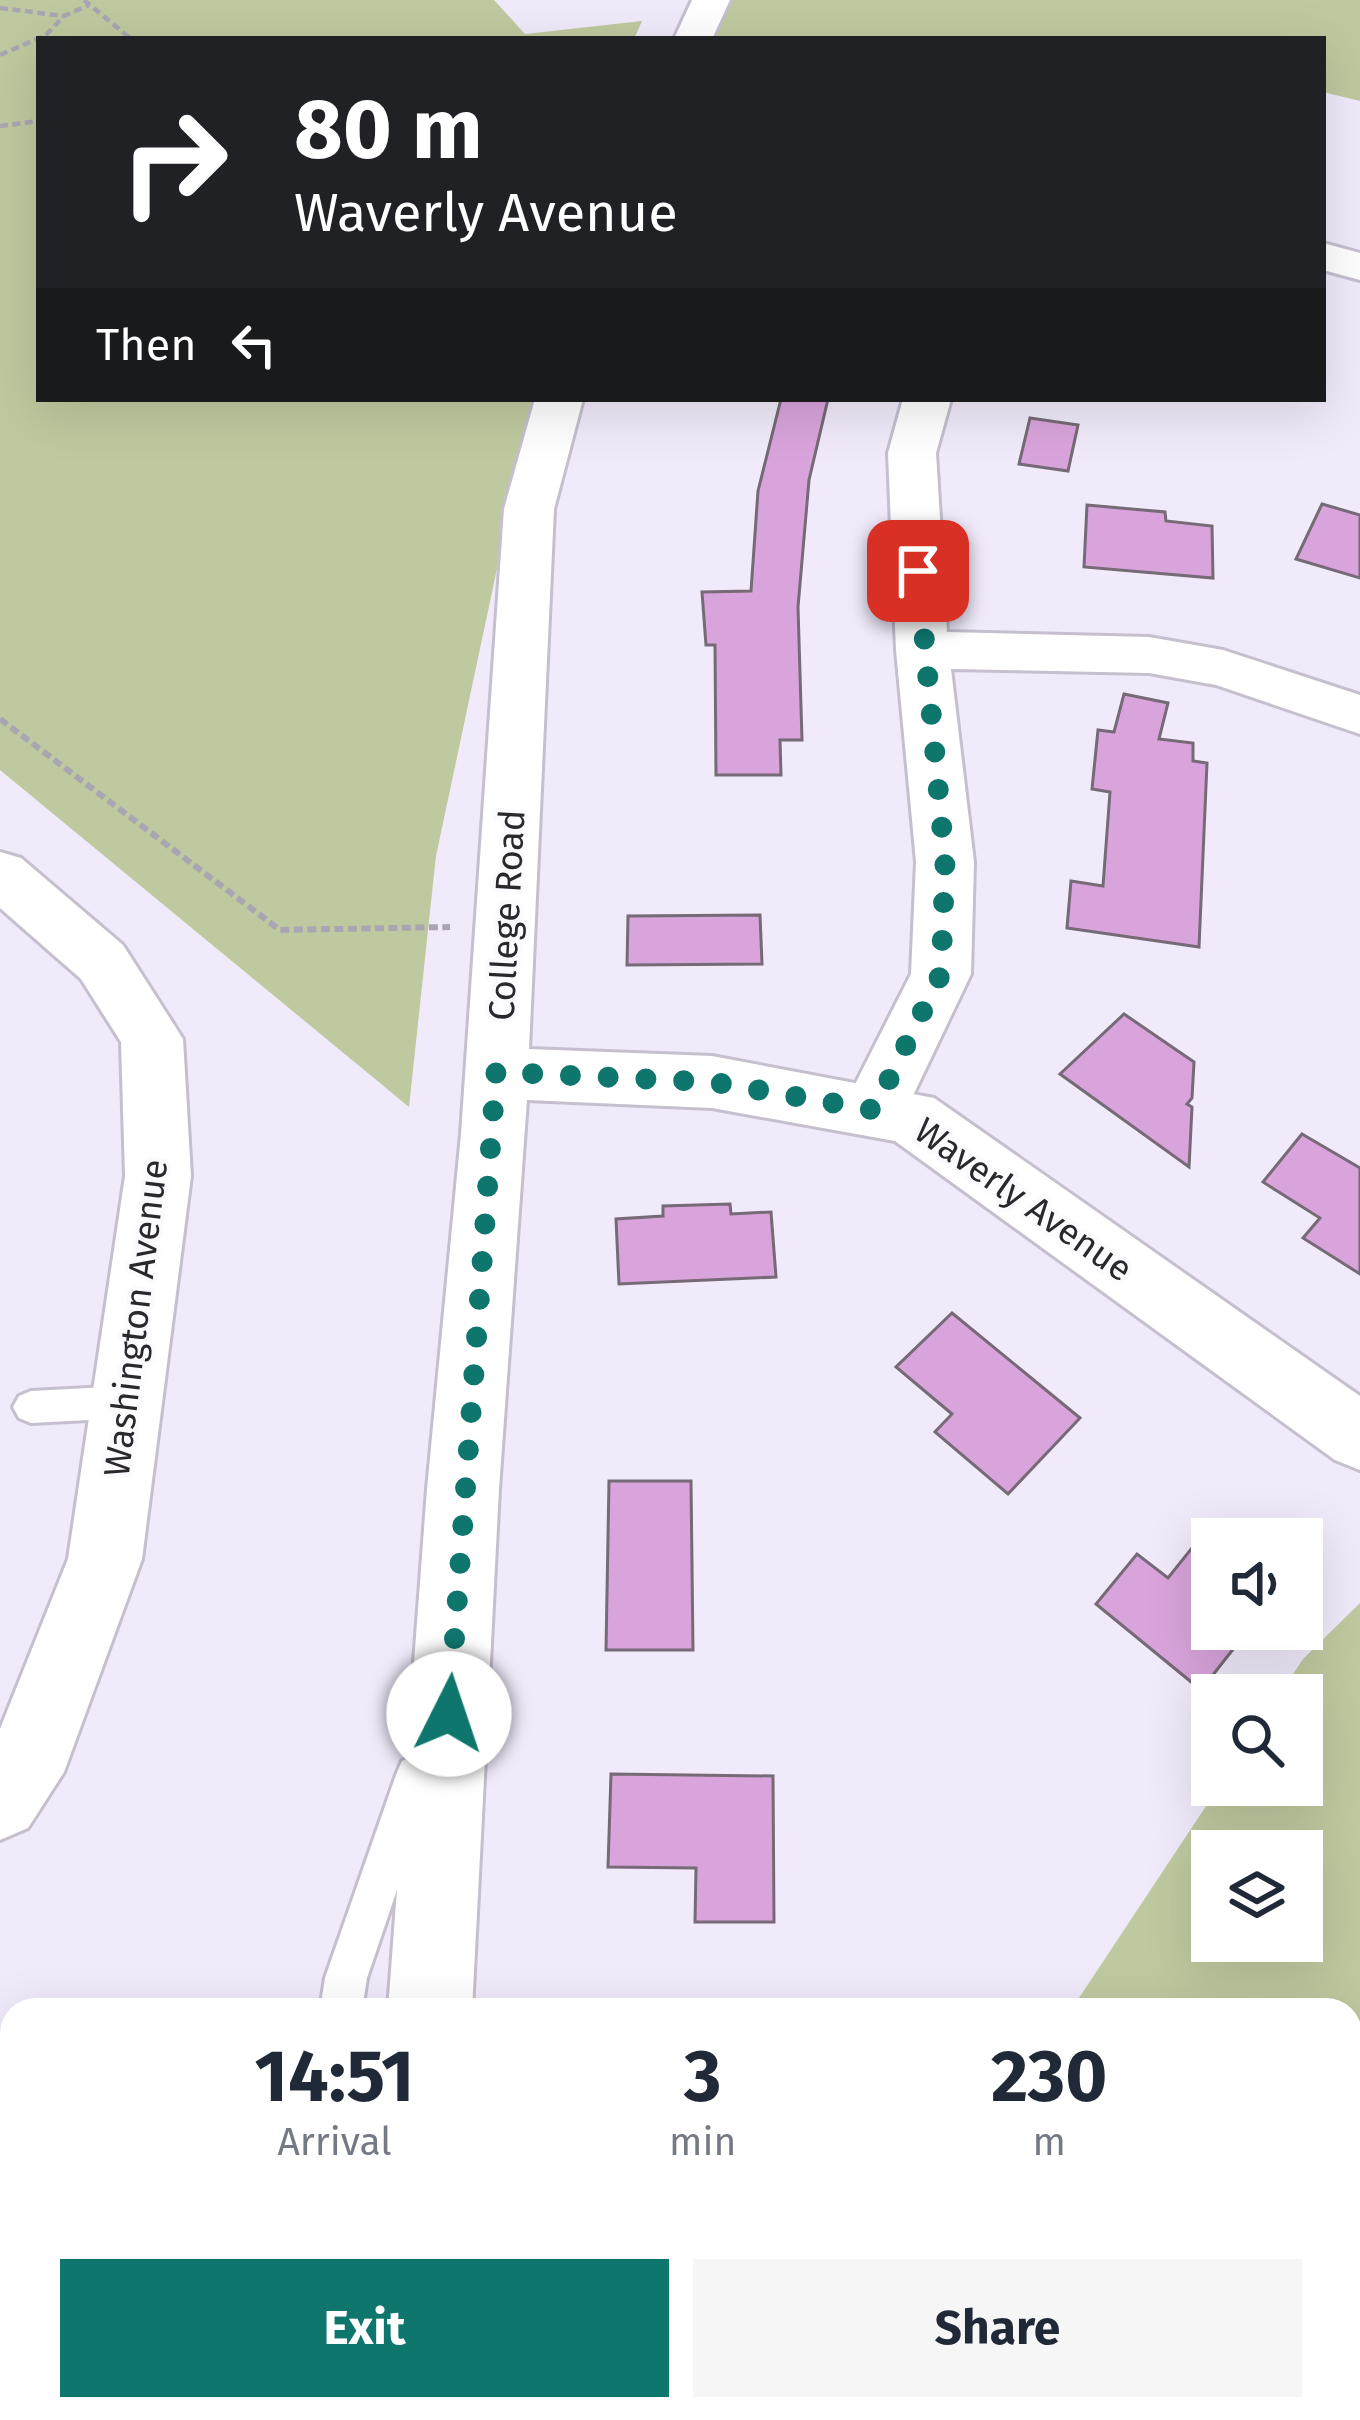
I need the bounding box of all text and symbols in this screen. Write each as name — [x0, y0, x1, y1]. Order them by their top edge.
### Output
text: 80 m — [294, 79, 483, 180]
icon: right — [96, 84, 252, 240]
text: Waverly Avenue — [294, 181, 678, 245]
icon: left — [221, 312, 287, 378]
text: Then — [96, 318, 197, 372]
pin — [867, 520, 969, 622]
icon: arrive — [885, 538, 951, 604]
street label: College Road — [479, 808, 534, 1022]
street label: Waverly Avenue — [906, 1108, 1141, 1291]
street label: Washington Avenue — [95, 1157, 177, 1479]
map controls — [1191, 1518, 1323, 1962]
button: sound — [1191, 1518, 1323, 1650]
position arrow — [386, 1651, 512, 1777]
button: search — [1191, 1674, 1323, 1806]
button: layers — [1191, 1830, 1323, 1962]
text: 14:51 — [255, 2034, 414, 2120]
text: 3 — [684, 2034, 721, 2120]
text: 230 — [991, 2034, 1107, 2120]
text: Arrival — [277, 2119, 392, 2165]
text: min — [669, 2119, 736, 2165]
text: m — [1032, 2119, 1066, 2165]
button: Exit — [60, 2259, 669, 2397]
button: Share — [693, 2259, 1302, 2397]

